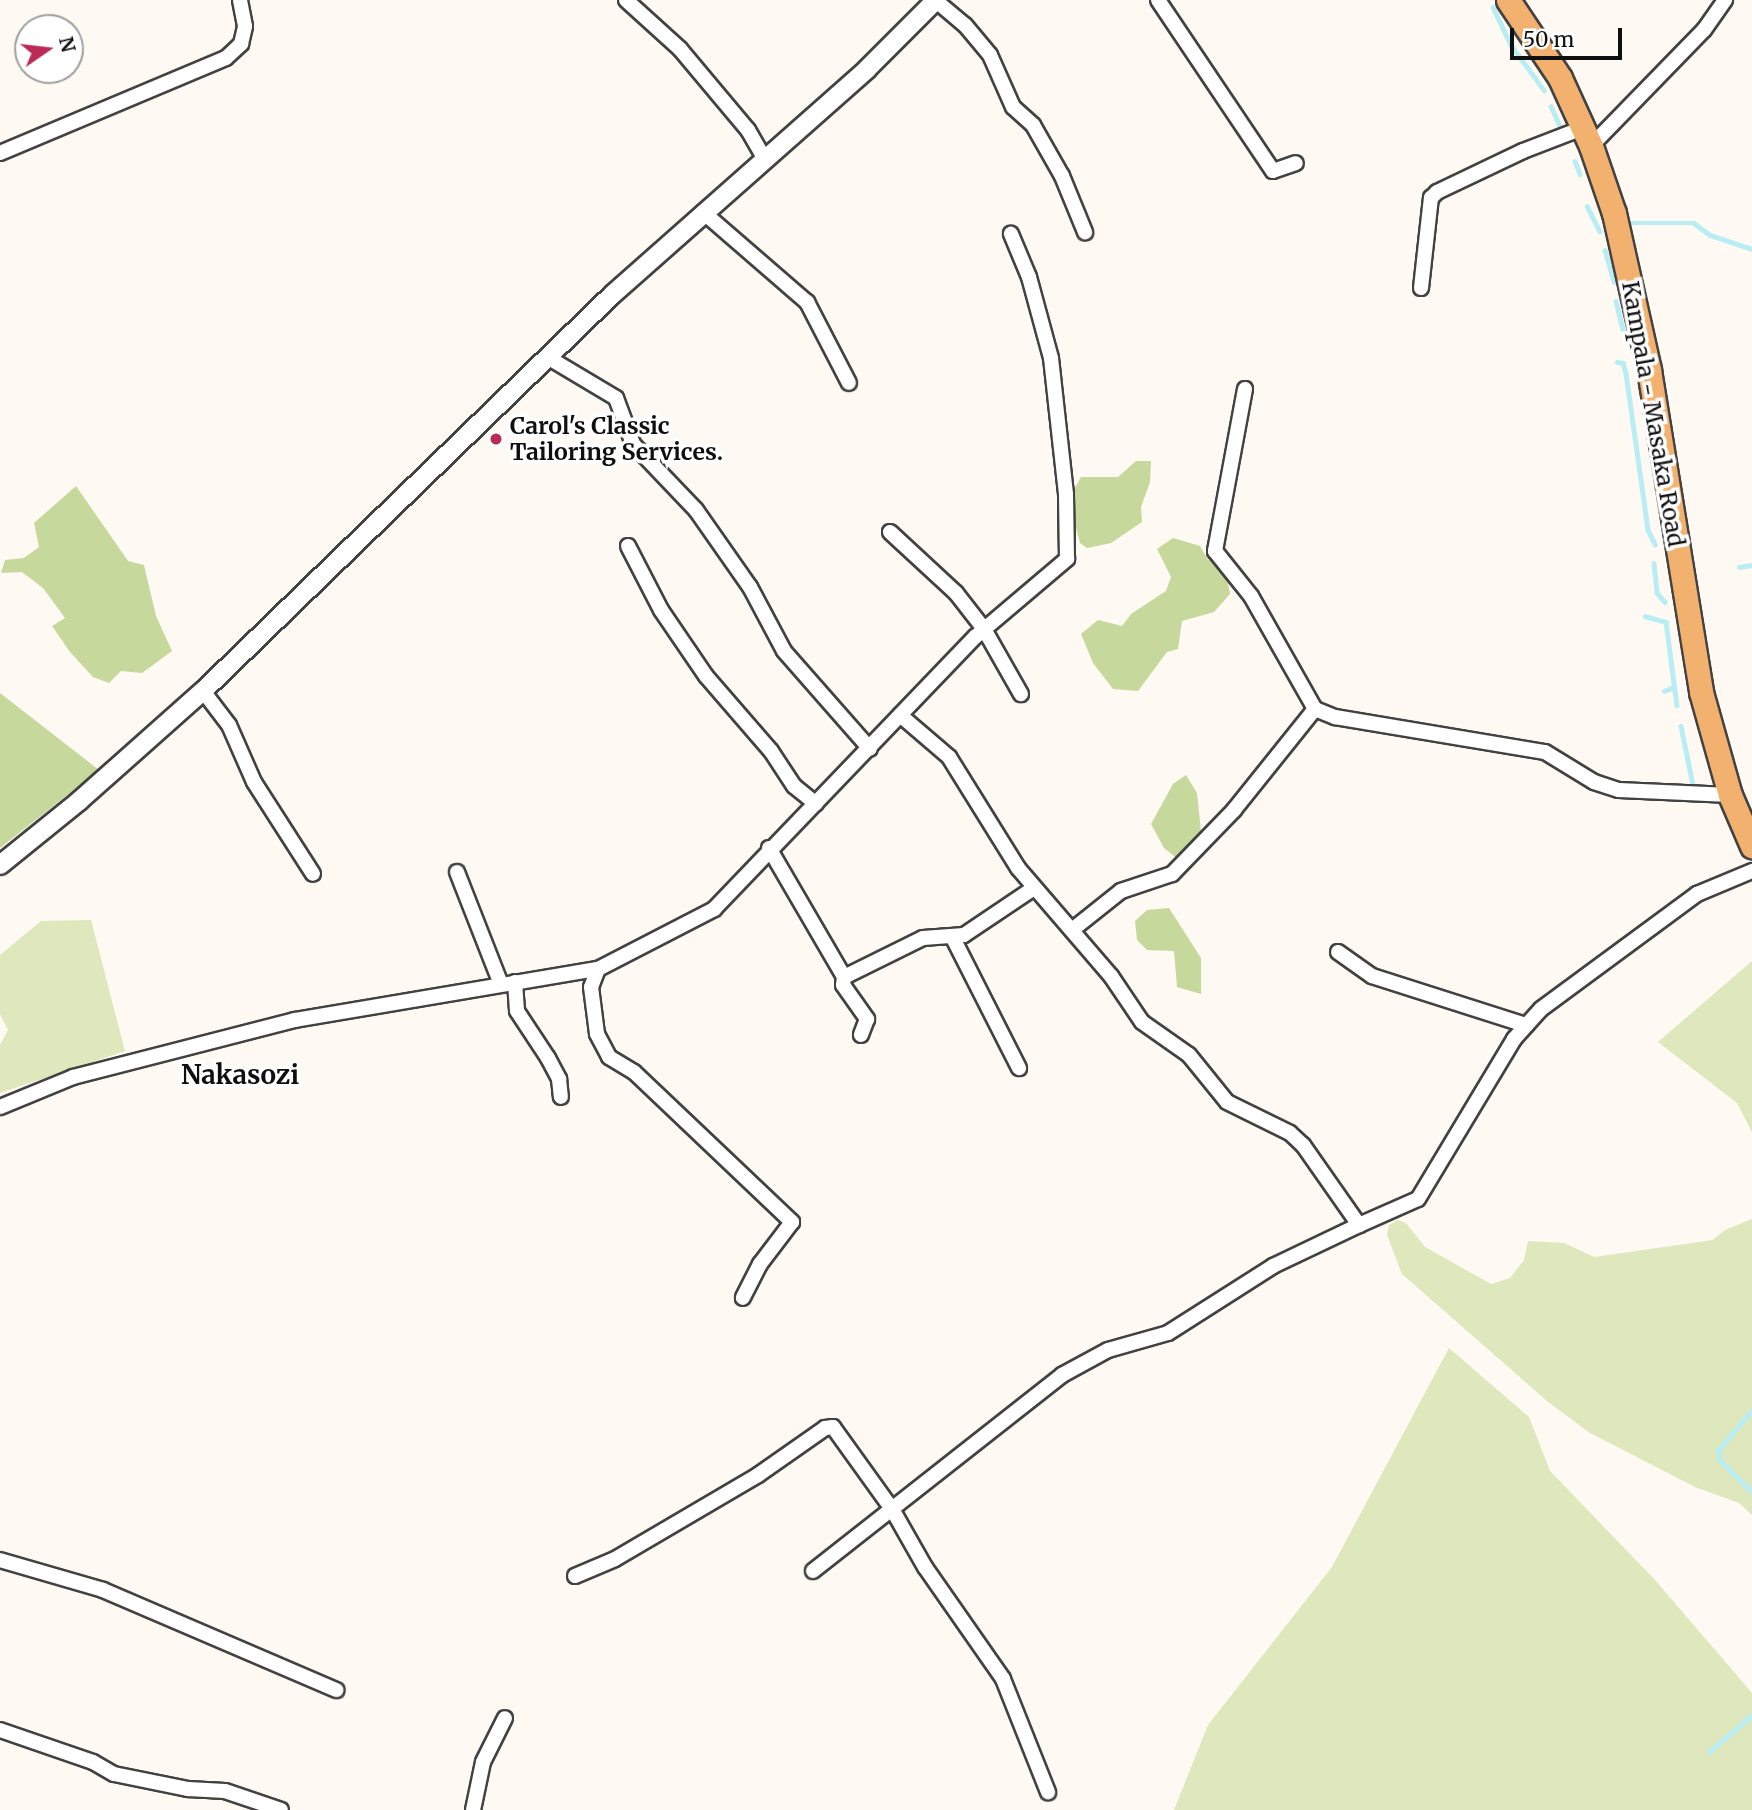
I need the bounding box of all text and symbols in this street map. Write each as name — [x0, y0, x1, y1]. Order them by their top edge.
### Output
north arrow — [14, 14, 84, 84]
scale bar — [1514, 14, 1626, 58]
text: 50 m — [1523, 26, 1574, 53]
text: N — [54, 34, 81, 55]
street label: Kampala - Masaka Road — [1616, 279, 1690, 549]
place label: Carol's Classic Tailoring Services. — [510, 412, 723, 466]
marker: Carol's Classic Tailoring Services. — [488, 431, 504, 447]
district label: Nakasozi — [181, 1059, 299, 1091]

